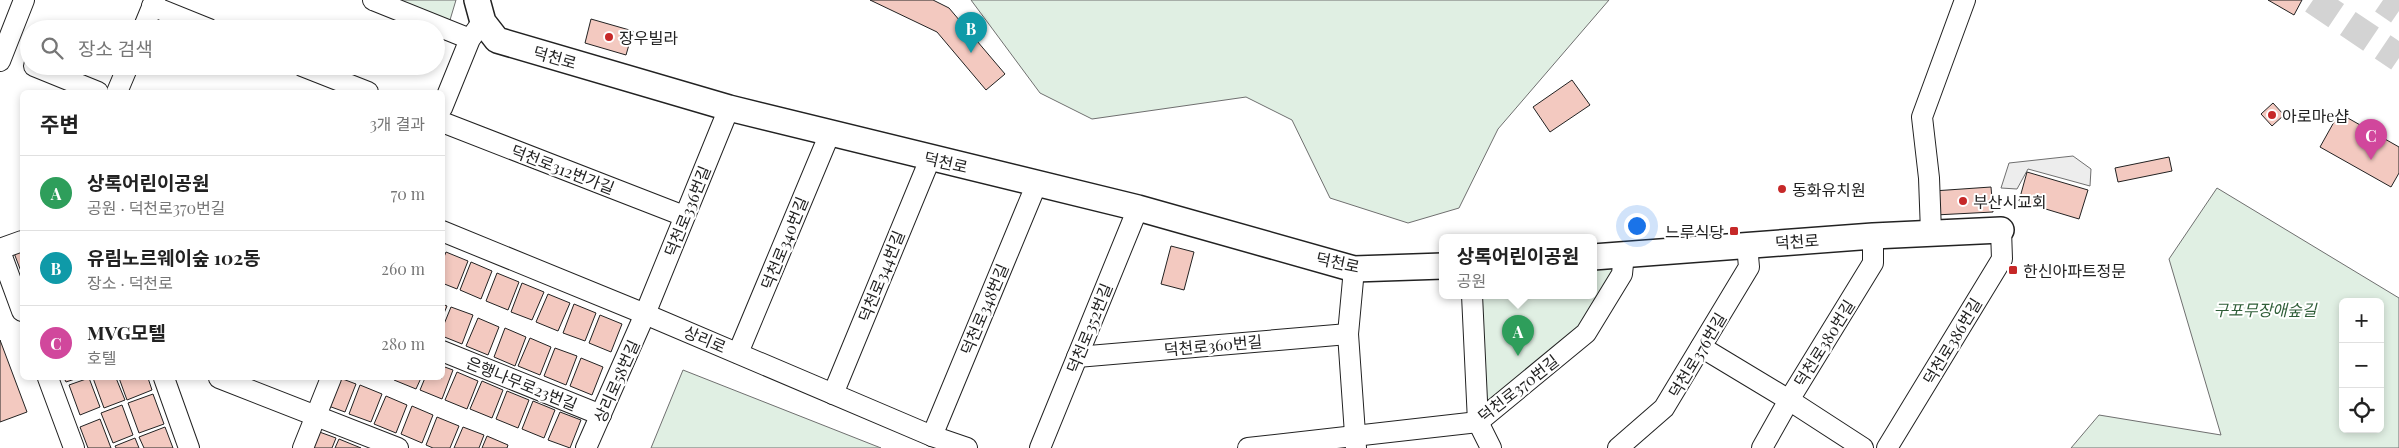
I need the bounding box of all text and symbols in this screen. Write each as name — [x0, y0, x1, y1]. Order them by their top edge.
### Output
pin: B — [955, 12, 987, 53]
search box — [20, 20, 445, 75]
place label: 장우빌라 — [619, 27, 678, 48]
marker: 장우빌라 — [603, 31, 615, 43]
icon: search — [38, 34, 66, 62]
text: 장소 검색 — [78, 35, 153, 61]
street label: 덕천로 — [531, 41, 579, 73]
place label: 아로마e샵 — [2282, 105, 2349, 126]
text: 주변 — [40, 109, 79, 137]
marker: 아로마e샵 — [2266, 109, 2278, 121]
text: 3개 결과 — [370, 113, 425, 134]
pin: C — [2355, 119, 2387, 160]
street label: 덕천로312번가길 — [508, 140, 618, 198]
street label: 덕천로 — [922, 147, 970, 177]
street label: 덕천로336번길 — [659, 162, 715, 260]
text: 상록어린이공원 — [87, 169, 209, 195]
place label: 동화유치원 — [1792, 179, 1866, 200]
text: A — [51, 183, 61, 204]
text: 70 m — [391, 183, 425, 204]
marker: 동화유치원 — [1776, 183, 1788, 195]
place label: 부산시교회 — [1973, 191, 2047, 212]
street label: 덕천로340번길 — [756, 193, 812, 293]
marker: 부산시교회 — [1957, 195, 1969, 207]
text: 공원 · 덕천로370번길 — [87, 197, 226, 218]
your location — [1624, 213, 1650, 239]
place label: 느루식당 — [1665, 221, 1724, 242]
marker: 느루식당 — [1728, 225, 1740, 237]
street label: 덕천로344번길 — [853, 227, 909, 325]
street label: 덕천로 — [1774, 229, 1820, 253]
popup — [1439, 234, 1597, 299]
text: 상록어린이공원 — [1457, 242, 1579, 268]
text: 유림노르웨이숲 102동 — [87, 244, 261, 270]
street label: 덕천로 — [1314, 247, 1362, 277]
text: B — [51, 258, 61, 279]
text: 260 m — [381, 258, 425, 279]
street label: 덕천로348번길 — [955, 260, 1013, 358]
place label: 한신아파트정문 — [2023, 260, 2126, 281]
marker: 한신아파트정문 — [2007, 264, 2019, 276]
text: 공원 — [1457, 270, 1486, 291]
text: 장소 · 덕천로 — [87, 272, 173, 293]
street label: 덕천로352번길 — [1061, 280, 1117, 376]
street label: 덕천로386번길 — [1918, 294, 1986, 388]
street label: 덕천로380번길 — [1789, 296, 1859, 390]
map controls — [2339, 298, 2384, 433]
button: + — [2339, 298, 2384, 343]
park label: 구포무장애숲길 — [2213, 299, 2318, 320]
street label: 덕천로376번길 — [1663, 309, 1731, 401]
pin: A — [1502, 315, 1534, 356]
text: MVG모텔 — [87, 319, 166, 345]
street label: 상리로 — [681, 321, 730, 357]
street label: 덕천로360번길 — [1163, 330, 1263, 360]
text: C — [50, 333, 62, 354]
text: 280 m — [381, 333, 425, 354]
street label: 상리로58번길 — [588, 336, 644, 426]
button: − — [2339, 343, 2384, 388]
text: 호텔 — [87, 347, 116, 368]
street label: 덕천로370번길 — [1473, 350, 1563, 426]
street label: 은행나무로23번길 — [463, 351, 581, 415]
button: locate — [2339, 388, 2384, 433]

